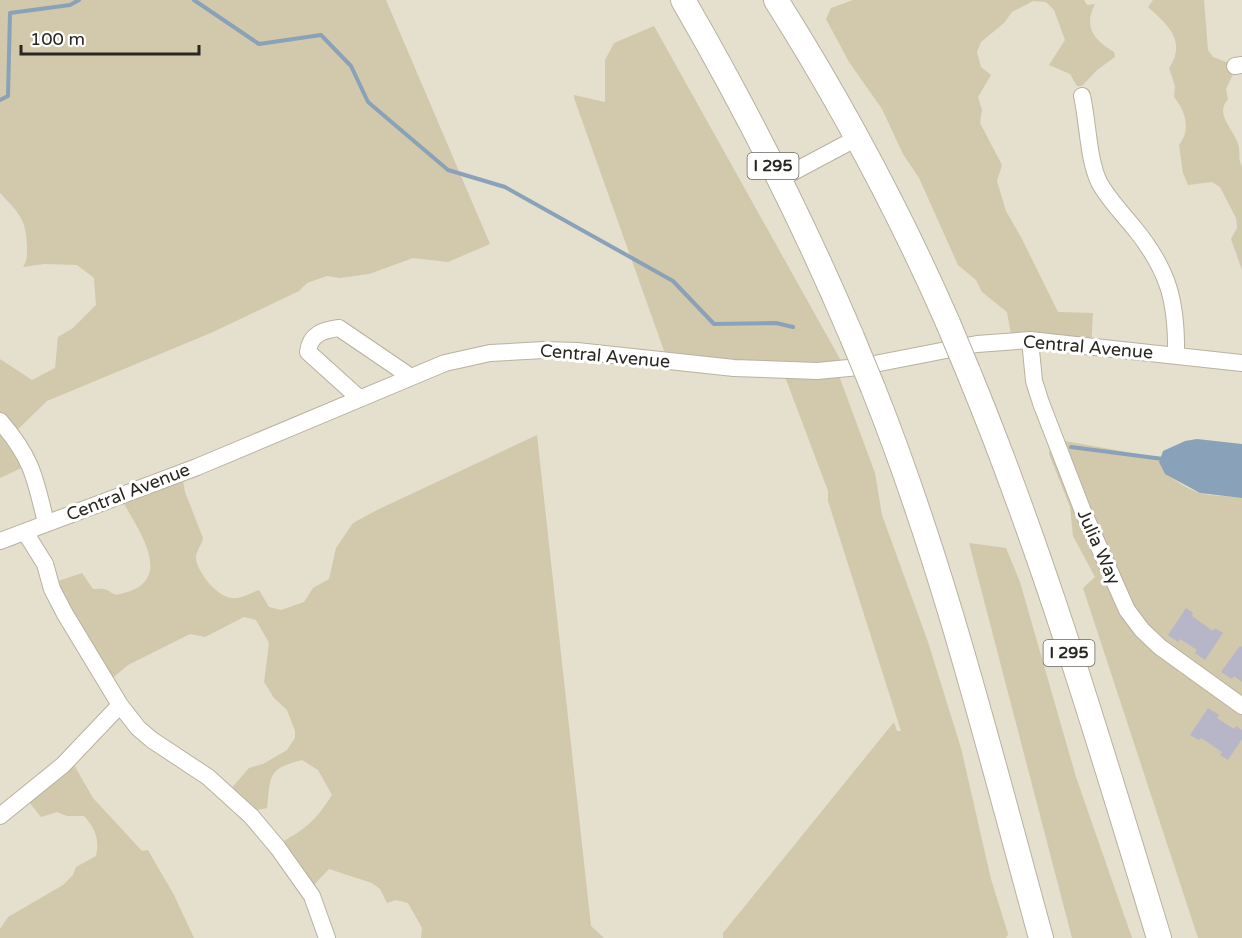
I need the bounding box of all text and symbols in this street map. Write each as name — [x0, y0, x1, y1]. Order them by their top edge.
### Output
scale bar — [21, 18, 200, 56]
text: 100 m — [30, 28, 85, 50]
road number: I 295 — [748, 153, 798, 179]
street label: Central Avenue — [1022, 330, 1154, 364]
street label: Central Avenue — [539, 339, 671, 373]
street label: Central Avenue — [63, 458, 193, 526]
street label: Julia Way — [1073, 506, 1125, 588]
road number: I 295 — [1044, 640, 1094, 666]

